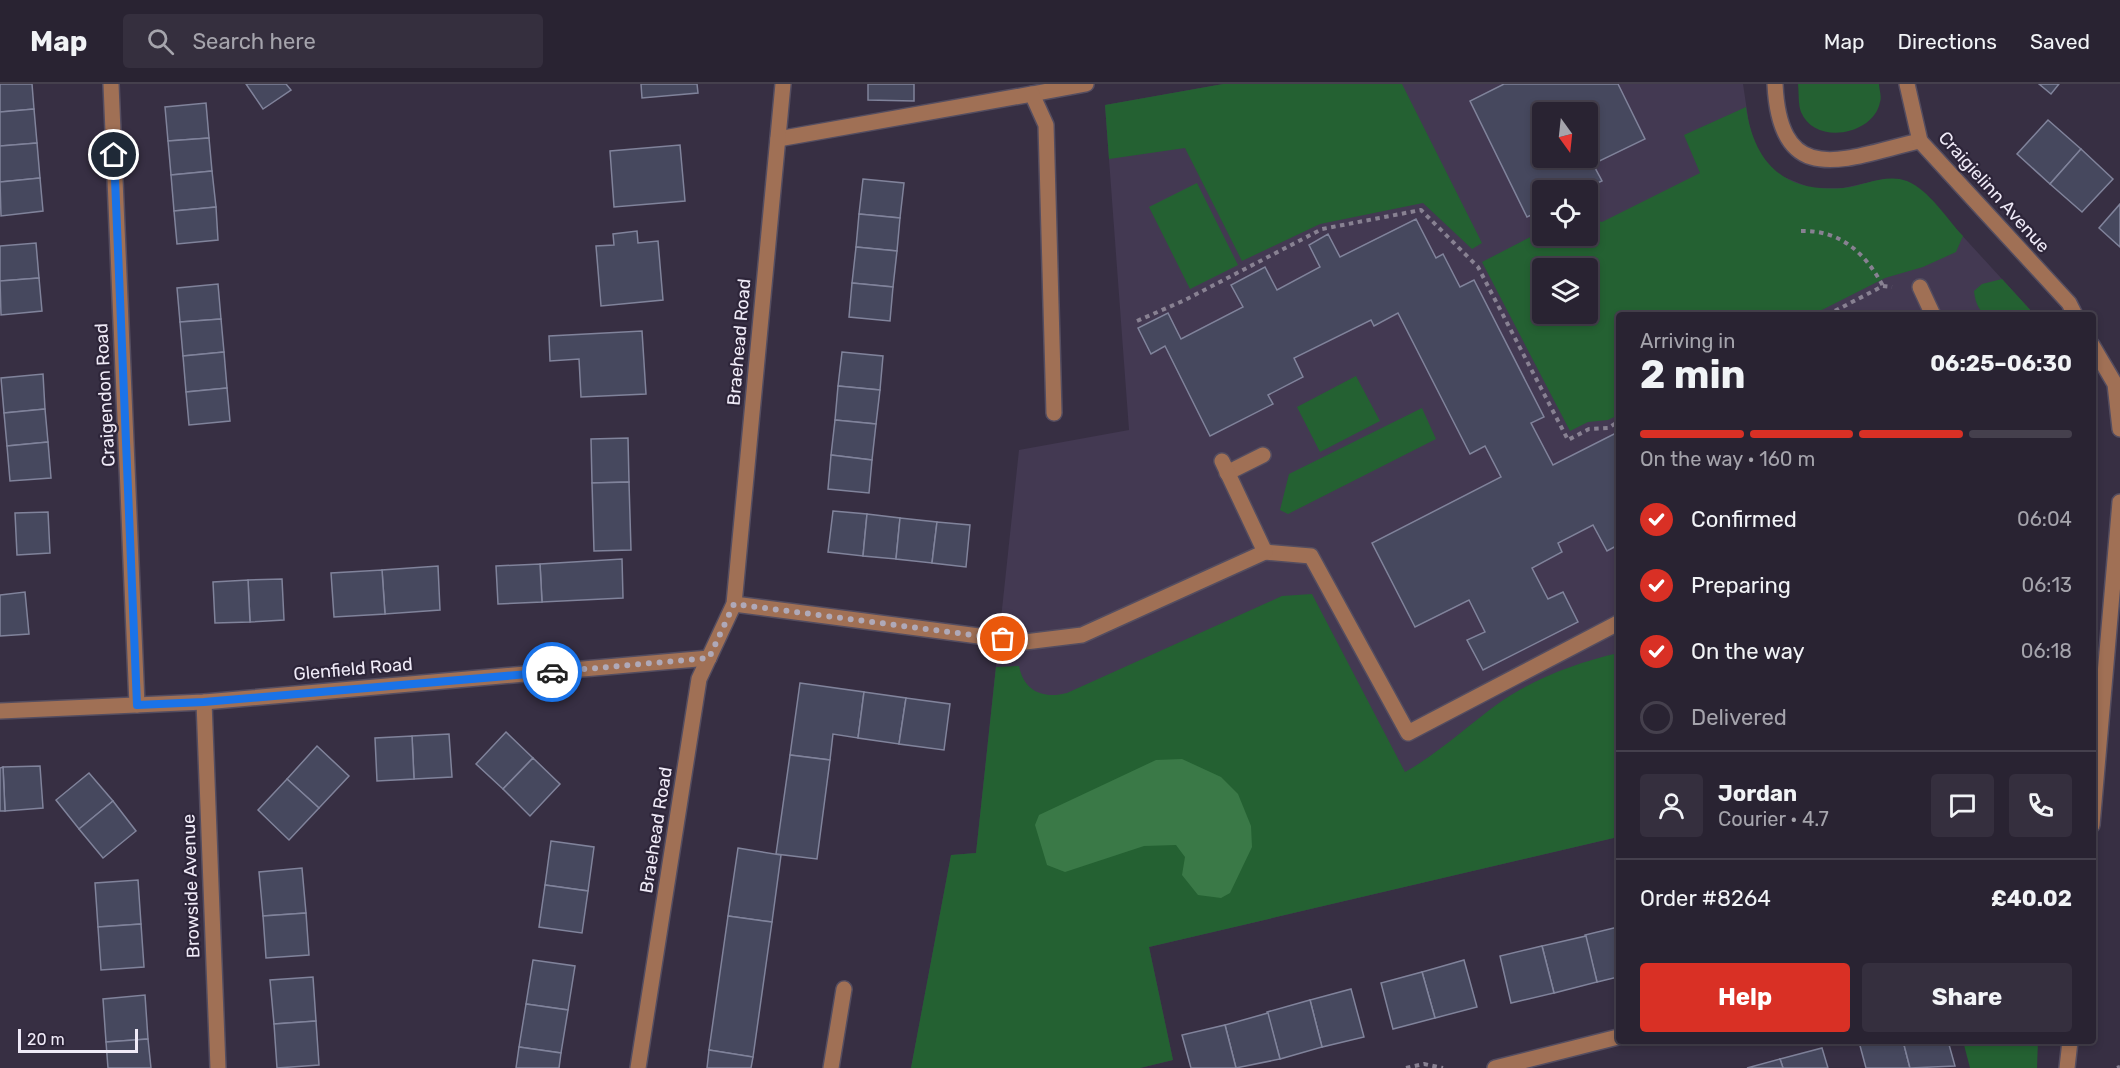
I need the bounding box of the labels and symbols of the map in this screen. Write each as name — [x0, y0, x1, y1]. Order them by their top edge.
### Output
north arrow — [1532, 102, 1598, 168]
street label: Craigielinn Avenue — [1934, 127, 2054, 257]
pin — [88, 129, 139, 180]
street label: Braehead Road — [722, 278, 756, 406]
street label: Craigendon Road — [90, 323, 120, 467]
pin — [977, 613, 1028, 664]
courier — [522, 642, 582, 702]
street label: Glenfield Road — [292, 653, 414, 685]
street label: Braehead Road — [635, 765, 677, 895]
street label: Browside Avenue — [177, 814, 205, 958]
scale bar — [18, 1026, 138, 1054]

